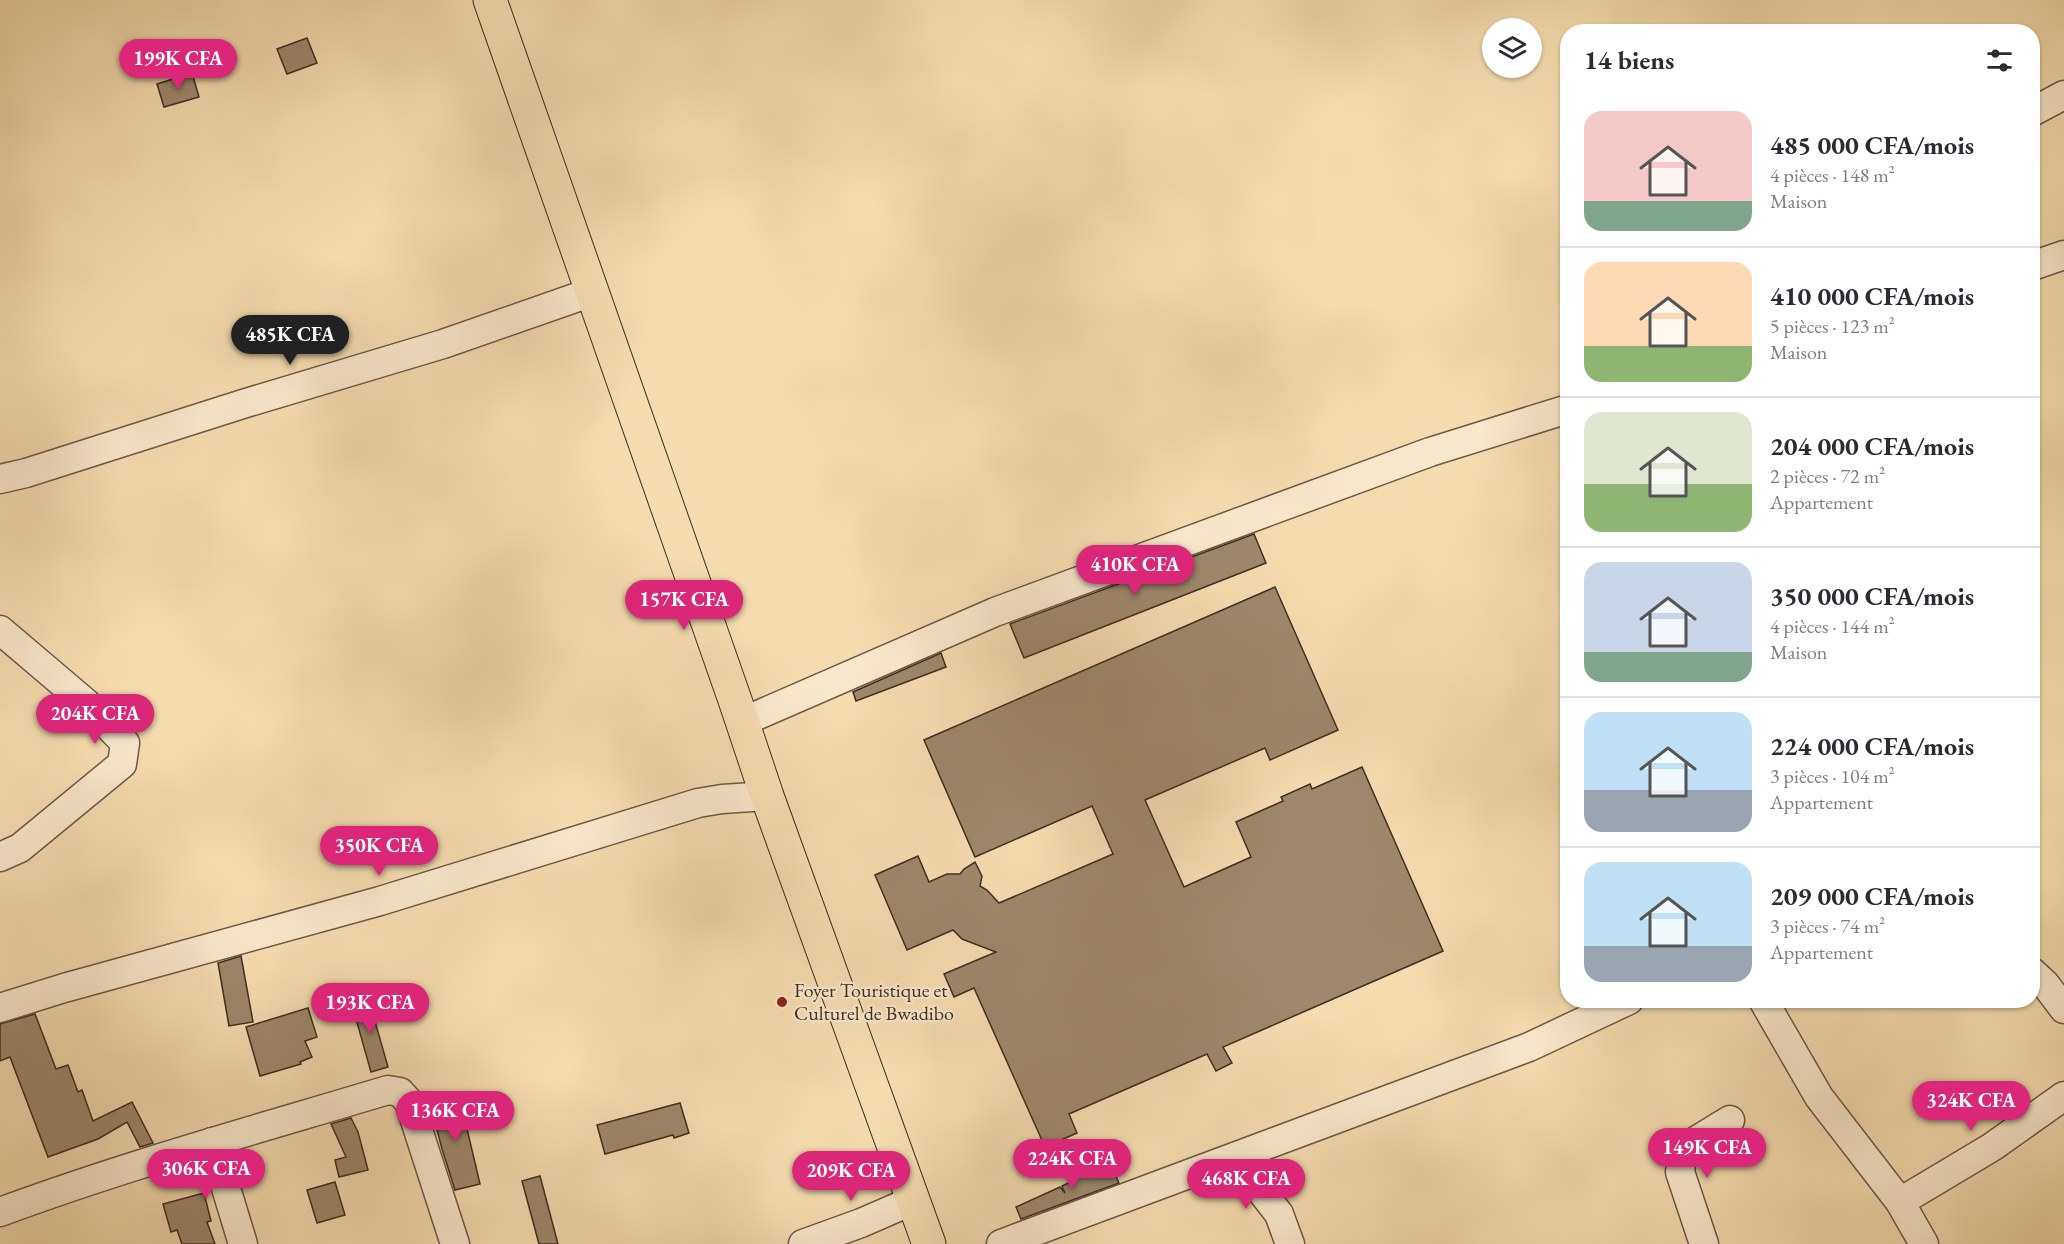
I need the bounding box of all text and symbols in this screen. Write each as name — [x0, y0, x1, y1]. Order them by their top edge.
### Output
map controls — [1482, 18, 1542, 78]
button: layers — [1482, 18, 1542, 78]
pin: 199K CFA — [116, 39, 240, 90]
text: 14 biens — [1584, 43, 1674, 77]
icon: filters — [1983, 44, 2016, 77]
text: 199K CFA — [133, 45, 223, 71]
text: 485 000 CFA/mois — [1770, 128, 1974, 162]
icon: home — [1632, 135, 1704, 207]
text: 4 pièces · 148 m² — [1770, 162, 1895, 188]
text: Maison — [1770, 188, 1827, 214]
text: 410 000 CFA/mois — [1770, 279, 1974, 313]
icon: home — [1632, 286, 1704, 358]
text: 5 pièces · 123 m² — [1770, 313, 1895, 339]
pin: 485K CFA — [228, 315, 352, 366]
text: 485K CFA — [245, 321, 335, 347]
text: Maison — [1770, 339, 1827, 365]
text: 204 000 CFA/mois — [1770, 429, 1974, 463]
icon: home — [1632, 436, 1704, 508]
text: 2 pièces · 72 m² — [1770, 463, 1885, 489]
text: Appartement — [1770, 489, 1873, 515]
pin: 410K CFA — [1073, 545, 1197, 596]
text: 410K CFA — [1090, 551, 1180, 577]
text: 350 000 CFA/mois — [1770, 579, 1974, 613]
pin: 157K CFA — [622, 580, 746, 631]
text: 157K CFA — [639, 586, 729, 612]
icon: home — [1632, 586, 1704, 658]
text: 4 pièces · 144 m² — [1770, 613, 1895, 639]
text: Maison — [1770, 639, 1827, 665]
pin: 204K CFA — [33, 694, 157, 745]
text: 204K CFA — [50, 700, 140, 726]
text: 224 000 CFA/mois — [1770, 729, 1974, 763]
icon: home — [1632, 736, 1704, 808]
text: 3 pièces · 104 m² — [1770, 763, 1895, 789]
text: Appartement — [1770, 789, 1873, 815]
pin: 350K CFA — [317, 826, 441, 877]
text: 350K CFA — [334, 832, 424, 858]
text: 209 000 CFA/mois — [1770, 879, 1974, 913]
icon: home — [1632, 886, 1704, 958]
text: 3 pièces · 74 m² — [1770, 913, 1885, 939]
text: Appartement — [1770, 939, 1873, 965]
place label: Foyer Touristique et Culturel de Bwadibo — [794, 977, 954, 1026]
pin: 193K CFA — [308, 983, 432, 1034]
text: 193K CFA — [325, 989, 415, 1015]
marker: Foyer Touristique et Culturel de Bwadibo — [775, 995, 789, 1009]
pin: 324K CFA — [1909, 1081, 2033, 1132]
text: 324K CFA — [1926, 1087, 2016, 1113]
pin: 136K CFA — [393, 1091, 517, 1142]
text: 136K CFA — [410, 1097, 500, 1123]
pin: 149K CFA — [1645, 1128, 1769, 1179]
text: 149K CFA — [1662, 1134, 1752, 1160]
pin: 224K CFA — [1010, 1139, 1134, 1190]
text: 224K CFA — [1027, 1145, 1117, 1171]
pin: 306K CFA — [144, 1149, 268, 1200]
pin: 209K CFA — [789, 1151, 913, 1202]
text: 306K CFA — [161, 1155, 251, 1181]
text: 209K CFA — [806, 1157, 896, 1183]
pin: 468K CFA — [1184, 1159, 1308, 1210]
text: 468K CFA — [1201, 1165, 1291, 1191]

